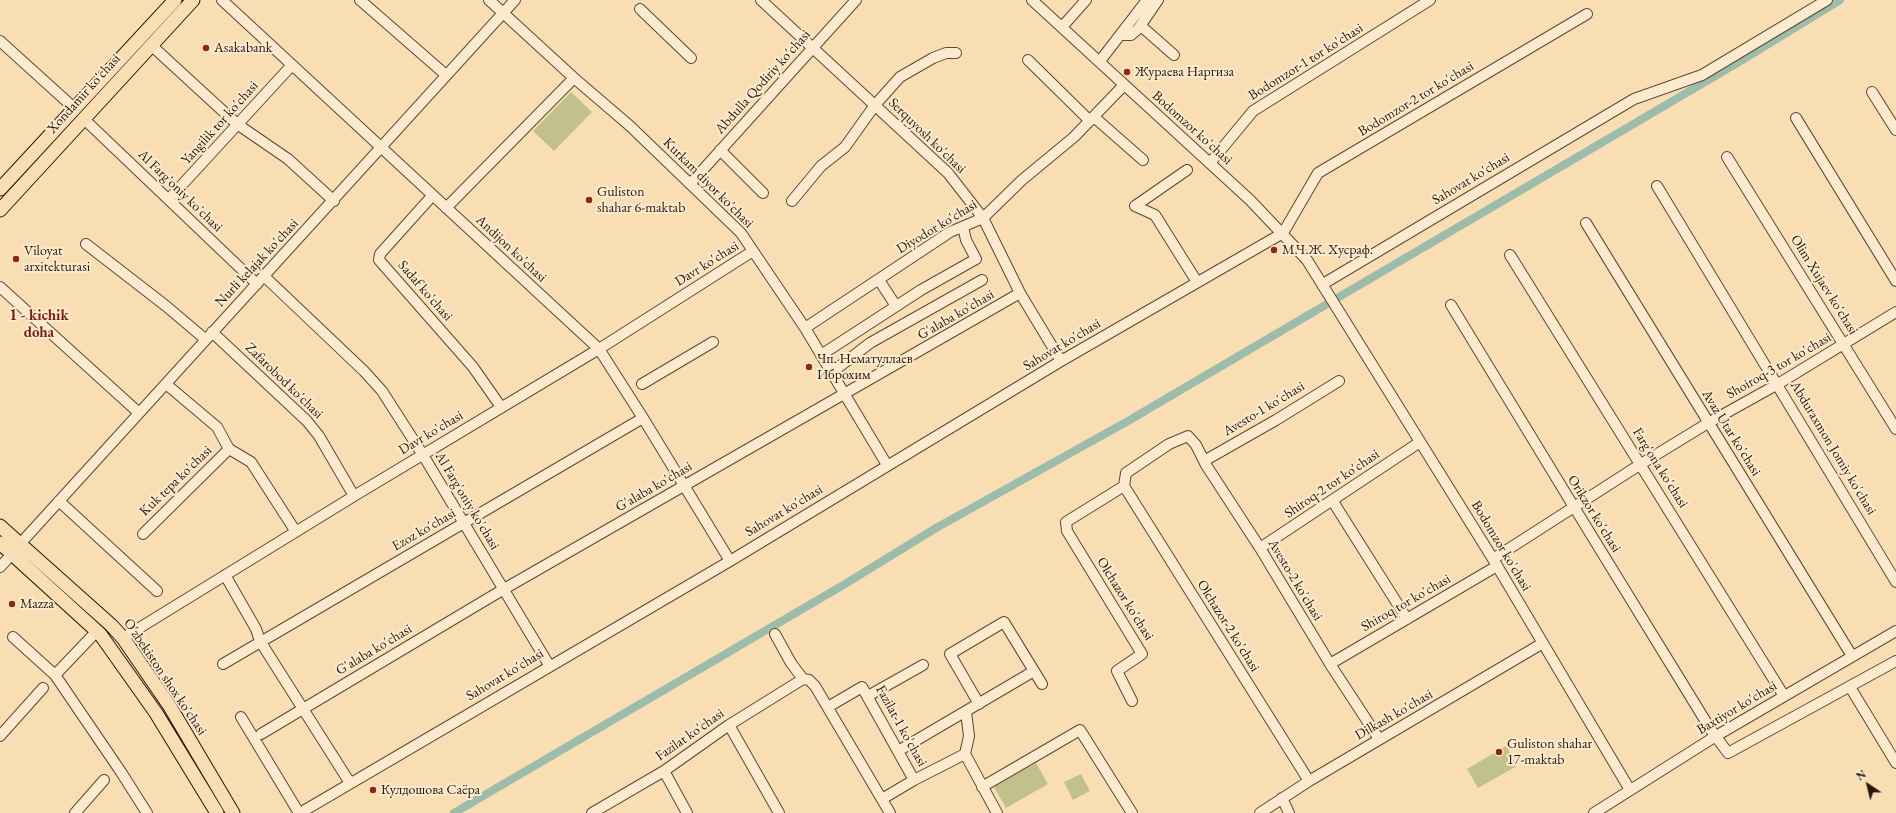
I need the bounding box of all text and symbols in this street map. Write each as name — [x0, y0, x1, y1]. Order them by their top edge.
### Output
street label: Bodomzor-1 tor ko'chasi — [1246, 20, 1366, 104]
street label: Abdulla Qodiriy ko'chasi — [712, 26, 814, 138]
place label: Asakabank — [214, 40, 272, 56]
marker: Asakabank — [201, 43, 211, 53]
street label: Xondamir ko'chasi — [44, 51, 124, 137]
street label: Bodomzor-2 tor ko'chasi — [1355, 58, 1477, 140]
place label: Жураева Наргиза — [1135, 64, 1234, 80]
marker: Жураева Наргиза — [1122, 67, 1132, 77]
street label: Yangilik tor ko'chasi — [178, 78, 262, 168]
street label: Bodomzor ko'chasi — [1148, 87, 1236, 169]
street label: Serquyosh ko'chasi — [885, 95, 969, 177]
street label: Kurkam diyor ko'chasi — [659, 134, 757, 232]
street label: Al Farg'oniy ko'chasi — [134, 146, 226, 236]
street label: Sahovat ko'chasi — [1429, 149, 1513, 209]
place label: Guliston shahar 6-maktab — [597, 184, 685, 216]
marker: Guliston shahar 6-maktab — [584, 195, 594, 205]
street label: Diyodor ko'chasi — [894, 196, 980, 258]
street label: Andijon ko'chasi — [472, 212, 550, 286]
street label: Nurli kelajak ko'chasi — [212, 215, 302, 311]
street label: Olim Xujaev ko'chasi — [1787, 232, 1861, 338]
street label: Davr ko'chasi — [672, 238, 742, 290]
place label: М.Ч.Ж. Хусраф. — [1282, 242, 1373, 258]
place label: Viloyat arxitekturasi — [24, 243, 90, 276]
marker: М.Ч.Ж. Хусраф. — [1269, 245, 1279, 255]
marker: Viloyat arxitekturasi — [11, 254, 21, 264]
street label: Sadaf ko'chasi — [394, 257, 456, 325]
street label: G'alaba ko'chasi — [915, 286, 997, 344]
district label: 1 - kichik doha — [9, 307, 69, 342]
street label: Sahovat ko'chasi — [1020, 315, 1104, 375]
street label: Shoiroq-3 tor ko'chasi — [1724, 329, 1834, 403]
street label: Zafarobod ko'chasi — [241, 339, 327, 423]
place label: Чп. Нематуллаев Иброхим — [817, 351, 913, 384]
marker: Чп. Нематуллаев Иброхим — [804, 362, 814, 372]
street label: Avesto-1 ko'chasi — [1220, 378, 1308, 440]
street label: Abduraxmon Jomiy ko'chasi — [1786, 378, 1880, 518]
street label: Avaz Utar ko'chasi — [1698, 387, 1764, 479]
street label: Davr ko'chasi — [396, 407, 466, 459]
street label: Farg'ona ko'chasi — [1629, 425, 1691, 511]
street label: Kuk tepa ko'chasi — [136, 442, 216, 520]
street label: Shiroq-2 tor ko'chasi — [1281, 446, 1383, 522]
street label: Al Farg'oniy ko'chasi — [431, 449, 503, 553]
street label: G'alaba ko'chasi — [613, 458, 695, 516]
street label: Orikzor ko'chasi — [1564, 472, 1624, 556]
street label: Sahovat ko'chasi — [742, 481, 826, 541]
street label: Bodomzor ko'chasi — [1467, 498, 1535, 594]
street label: Ezoz ko'chasi — [389, 505, 459, 555]
street label: Avesto-2 ko'chasi — [1264, 536, 1326, 624]
street label: Olchazor ko'chasi — [1093, 554, 1157, 644]
street label: Shiroq tor ko'chasi — [1358, 571, 1454, 635]
street label: Olchazor-2 ko'chasi — [1193, 577, 1263, 675]
place label: Mazza — [20, 596, 54, 612]
marker: Mazza — [7, 599, 17, 609]
street label: O'zbekiston shox ko'chasi — [120, 615, 210, 739]
street label: G'alaba ko'chasi — [333, 621, 415, 679]
street label: Sahovat ko'chasi — [463, 645, 547, 705]
street label: Baxtiyor ko'chasi — [1694, 677, 1780, 739]
street label: Fazilat-1 ko'chasi — [872, 682, 930, 770]
street label: Dilkash ko'chasi — [1352, 686, 1436, 744]
street label: Fazilat ko'chasi — [653, 705, 727, 765]
place label: Guliston shahar 17-maktab — [1507, 736, 1592, 768]
marker: Guliston shahar 17-maktab — [1494, 747, 1504, 757]
north arrow — [1848, 765, 1888, 805]
text: N — [1853, 767, 1869, 783]
place label: Кулдошова Саёра — [381, 782, 480, 798]
marker: Кулдошова Саёра — [368, 785, 378, 795]

